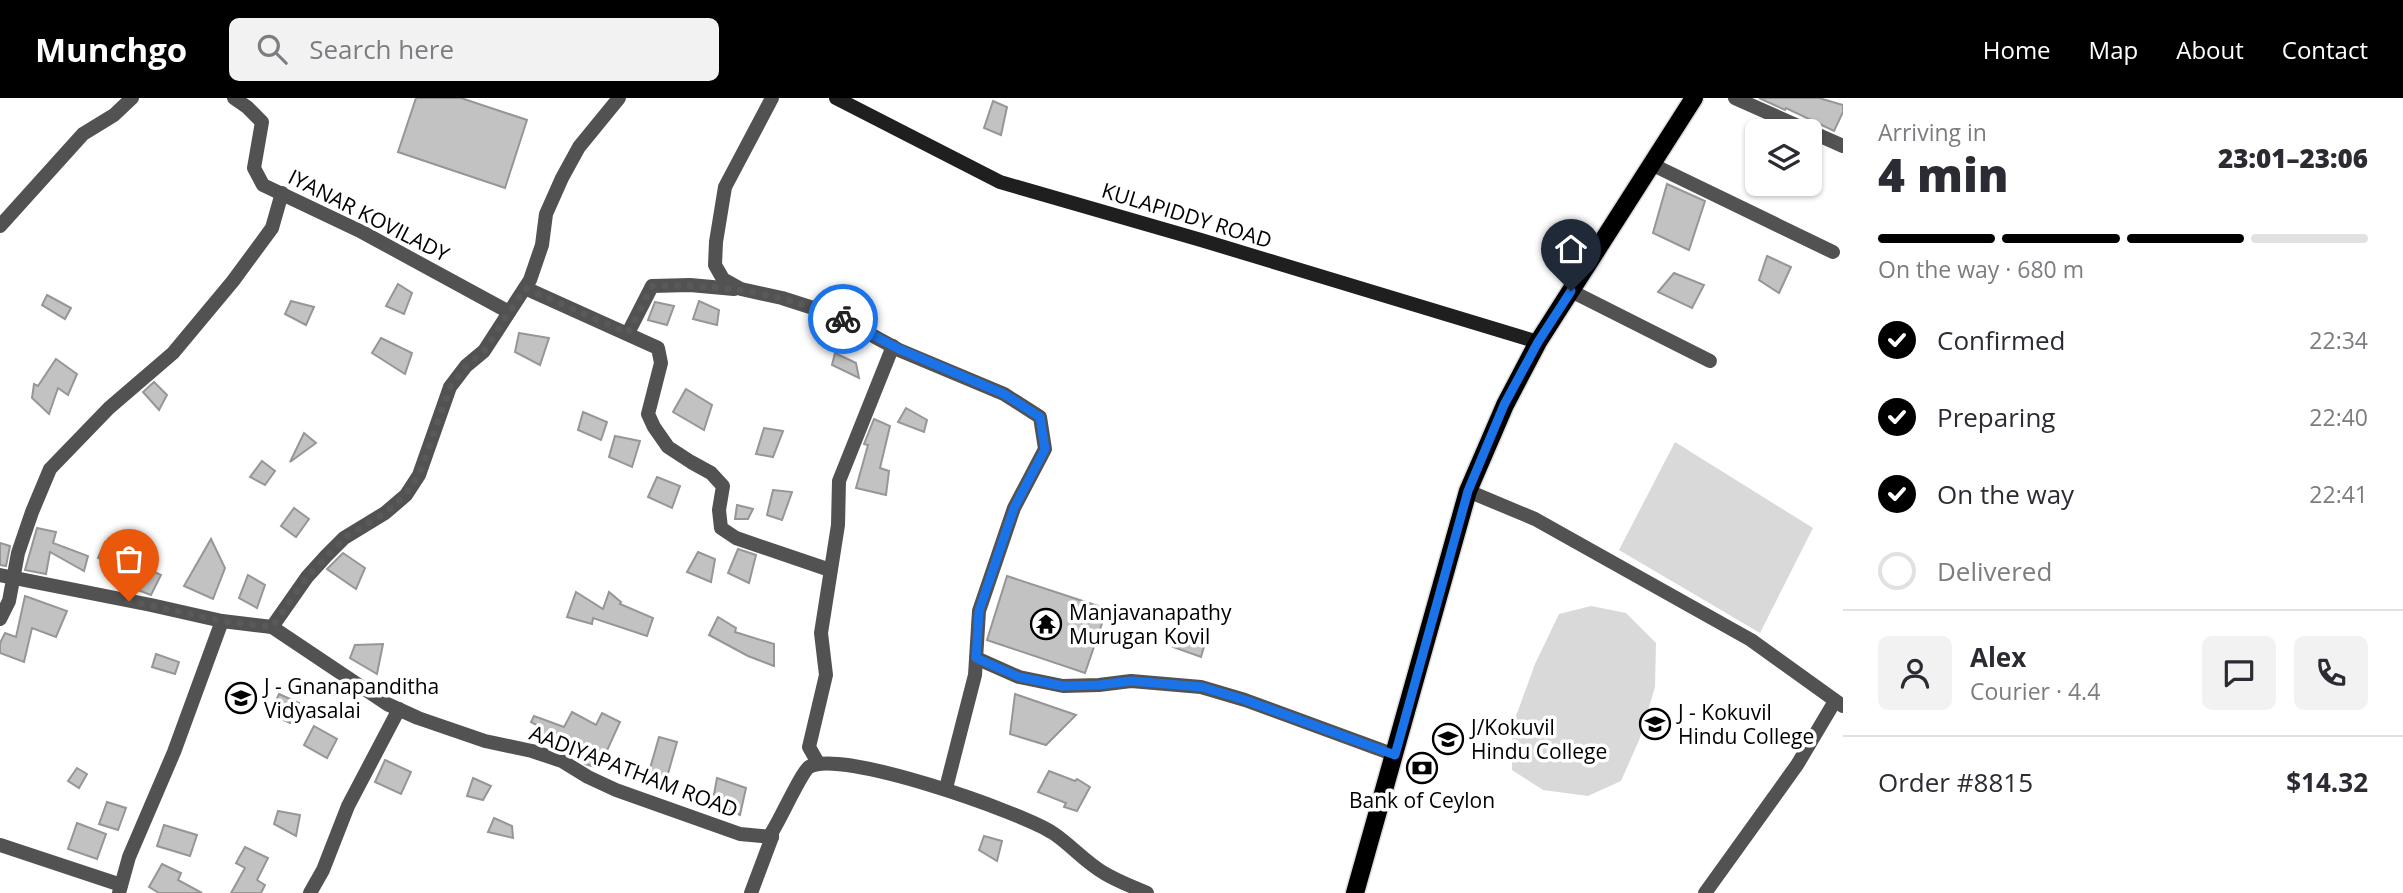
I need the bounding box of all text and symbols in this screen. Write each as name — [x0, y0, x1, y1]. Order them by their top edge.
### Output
search box — [229, 18, 719, 81]
text: Munchgo — [35, 27, 187, 72]
icon: search — [253, 30, 291, 68]
text: Search here — [309, 31, 454, 67]
text: Home — [1983, 33, 2051, 66]
text: Map — [2089, 33, 2138, 66]
text: About — [2176, 33, 2244, 66]
text: Contact — [2282, 33, 2368, 66]
text: Arriving in — [1878, 116, 1987, 148]
map controls — [1745, 119, 1822, 196]
button: layers — [1745, 119, 1822, 196]
text: 23:01–23:06 — [2218, 140, 2368, 176]
text: 4 min — [1878, 143, 2009, 205]
street label: IYANAR KOVILADY — [284, 162, 455, 268]
street label: KULAPIDDY ROAD — [1099, 176, 1275, 254]
pin — [1541, 219, 1601, 291]
icon: home — [1552, 230, 1590, 268]
text: On the way · 680 m — [1878, 253, 2084, 285]
courier — [808, 284, 878, 354]
icon: bike — [824, 300, 862, 338]
icon: check — [1878, 321, 1916, 359]
text: Confirmed — [1937, 322, 2065, 358]
text: 22:34 — [2309, 324, 2368, 356]
icon: check — [1878, 398, 1916, 436]
text: Preparing — [1937, 399, 2055, 435]
text: 22:40 — [2309, 401, 2368, 433]
icon: check — [1878, 475, 1916, 513]
text: On the way — [1937, 476, 2074, 512]
text: 22:41 — [2309, 478, 2368, 510]
pin — [99, 529, 159, 601]
icon: bag — [110, 540, 148, 578]
text: Delivered — [1937, 553, 2052, 589]
place label: Manjavanapathy Murugan Kovil — [1069, 598, 1232, 650]
temple icon: Manjavanapathy Murugan Kovil — [1029, 607, 1063, 641]
button: person — [1878, 636, 1952, 710]
button: chat — [2202, 636, 2276, 710]
button: phone — [2294, 636, 2368, 710]
text: Alex — [1970, 639, 2026, 675]
place label: J - Gnanapanditha Vidyasalai — [262, 672, 439, 724]
text: Courier · 4.4 — [1970, 675, 2100, 707]
school or university icon: J - Gnanapanditha Vidyasalai — [224, 681, 258, 715]
place label: J - Kokuvil Hindu College — [1676, 698, 1814, 750]
school or university icon: J - Kokuvil Hindu College — [1638, 707, 1672, 741]
place label: J/Kokuvil Hindu College — [1469, 713, 1607, 765]
street label: AADIYAPATHAM ROAD — [526, 718, 742, 824]
school or university icon: J/Kokuvil Hindu College — [1431, 722, 1465, 756]
bank icon: Bank of Ceylon — [1405, 751, 1439, 785]
text: Order #8815 — [1878, 764, 2033, 800]
text: $14.32 — [2286, 764, 2368, 800]
place label: Bank of Ceylon — [1349, 786, 1495, 814]

